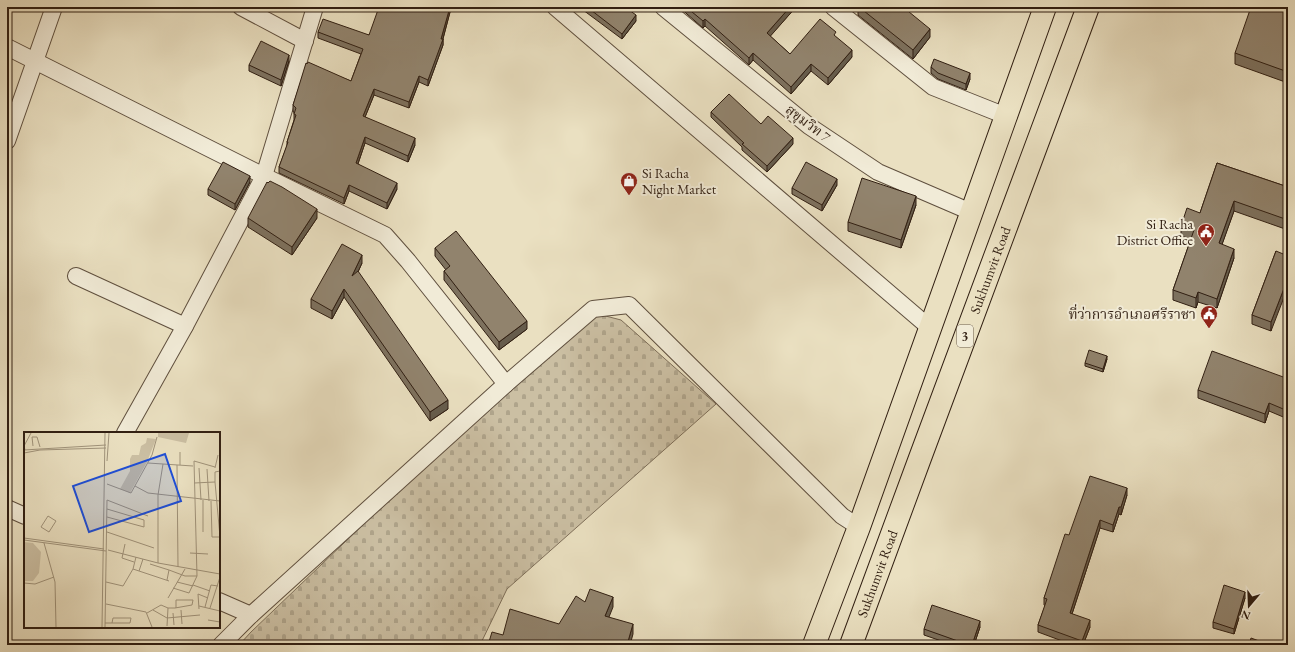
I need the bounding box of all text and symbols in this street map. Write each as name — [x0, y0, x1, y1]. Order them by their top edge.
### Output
street label: สุขุมวิท 7 — [782, 100, 834, 146]
place label: Si Racha Night Market — [642, 164, 717, 198]
shop icon: Si Racha Night Market — [619, 171, 639, 196]
place label: Si Racha District Office — [1117, 215, 1194, 249]
public building icon: Si Racha District Office — [1196, 222, 1216, 247]
street label: Sukhumvit Road — [966, 223, 1015, 316]
place label: ที่ว่าการอำเภอศรีราชา — [1068, 304, 1196, 323]
public building icon: ที่ว่าการอำเภอศรีราชา — [1199, 304, 1219, 329]
road number: 3 — [957, 325, 973, 347]
inset map — [24, 432, 220, 628]
street label: Sukhumvit Road — [853, 527, 902, 620]
north arrow — [1229, 586, 1269, 626]
text: N — [1239, 607, 1252, 624]

